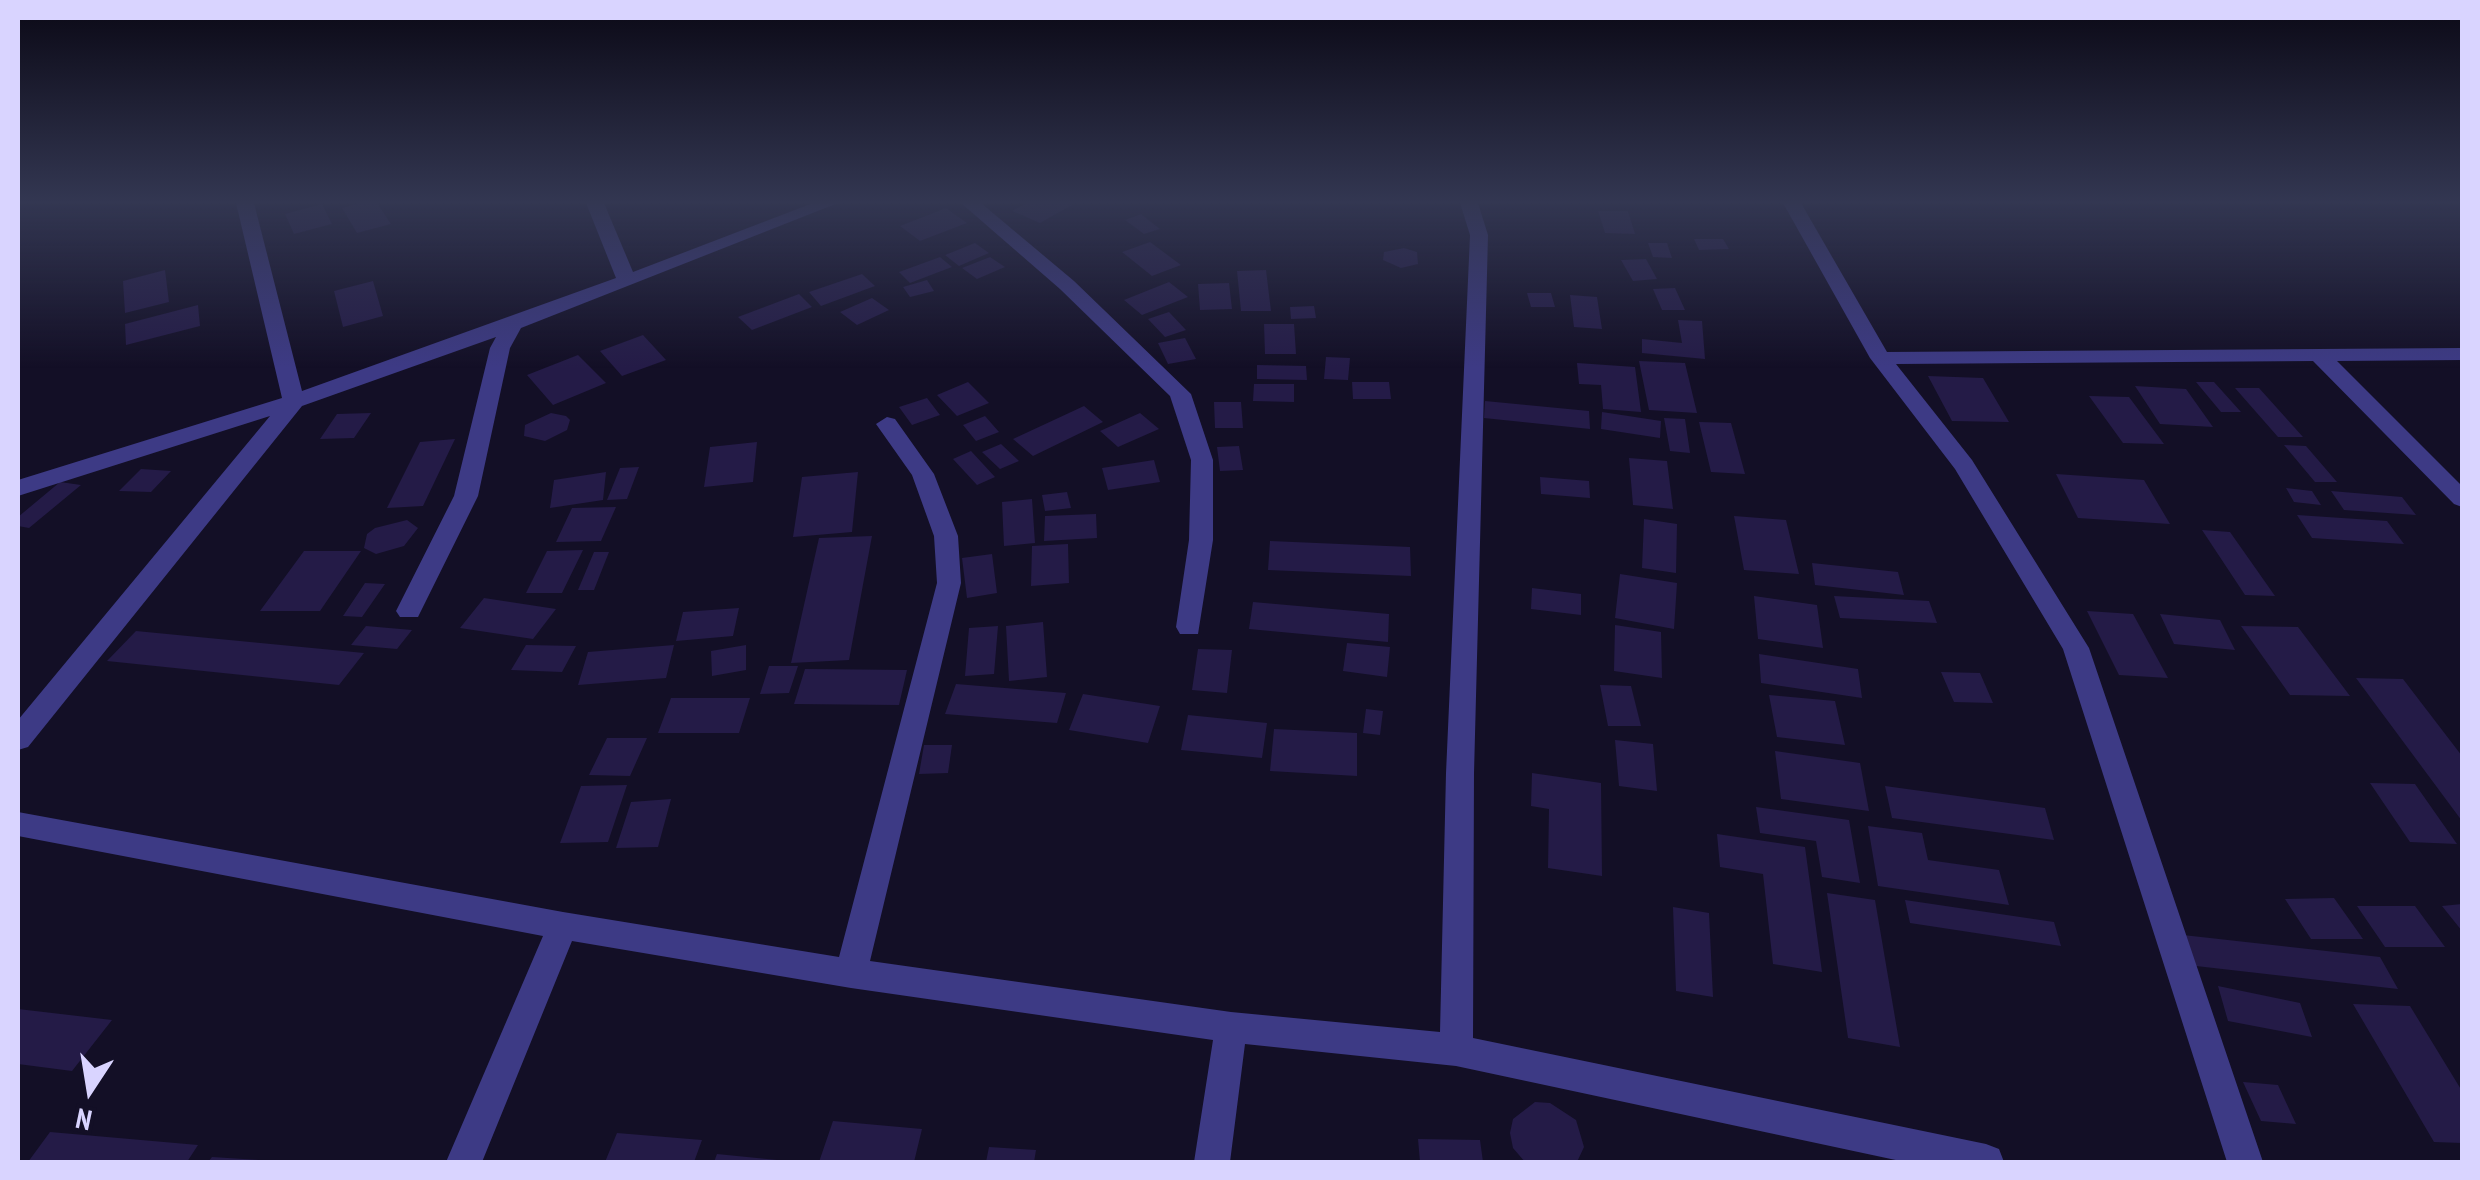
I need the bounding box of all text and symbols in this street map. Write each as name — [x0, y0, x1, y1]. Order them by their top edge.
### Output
north arrow — [40, 1040, 140, 1140]
text: N — [72, 1100, 95, 1140]

